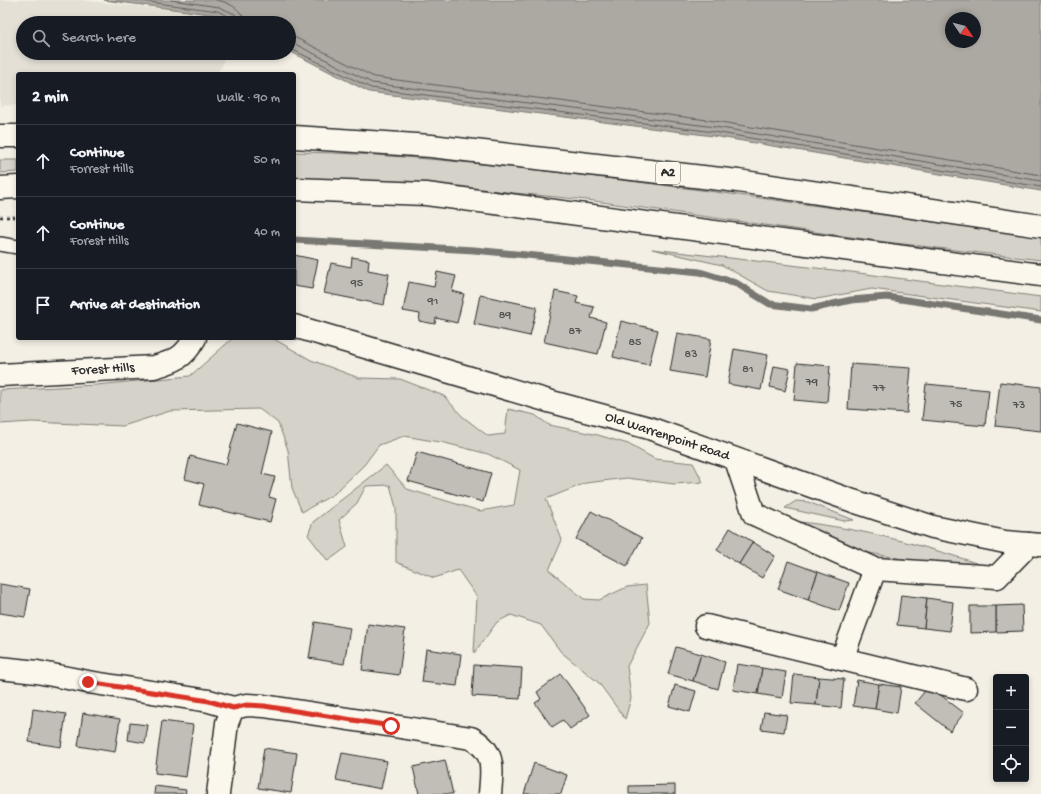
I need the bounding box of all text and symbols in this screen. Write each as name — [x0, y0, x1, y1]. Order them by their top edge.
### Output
north arrow — [945, 12, 981, 48]
search box — [16, 16, 296, 60]
icon: search — [30, 27, 52, 49]
text: Search here — [62, 29, 136, 47]
text: 2 min — [32, 88, 68, 108]
text: Walk · 90 m — [217, 91, 280, 106]
text: Continue — [70, 144, 124, 162]
icon: ahead — [32, 150, 54, 172]
text: 50 m — [253, 153, 280, 168]
text: Forrest Hills — [70, 162, 133, 177]
road number: A2 — [656, 162, 680, 184]
text: Continue — [70, 216, 124, 234]
icon: ahead — [32, 222, 54, 244]
text: 40 m — [254, 225, 280, 240]
text: Forest Hills — [70, 234, 129, 249]
house number: 95 — [350, 277, 363, 291]
icon: arrive — [32, 294, 54, 316]
house number: 91 — [427, 295, 439, 309]
text: Arrive at destination — [70, 296, 200, 314]
house number: 89 — [499, 309, 511, 323]
house number: 87 — [569, 325, 582, 339]
house number: 85 — [629, 336, 641, 350]
house number: 83 — [685, 348, 697, 362]
street label: Forest Hills — [70, 360, 136, 380]
house number: 81 — [742, 363, 754, 377]
house number: 79 — [805, 376, 818, 390]
house number: 77 — [872, 382, 886, 396]
house number: 75 — [949, 398, 962, 412]
house number: 73 — [1012, 399, 1025, 413]
street label: Old Warrenpoint Road — [603, 409, 733, 466]
route end — [79, 673, 97, 691]
map controls — [993, 674, 1029, 782]
button: + — [993, 674, 1029, 710]
button: − — [993, 710, 1029, 746]
route start — [382, 717, 400, 735]
button: locate — [993, 746, 1029, 782]

